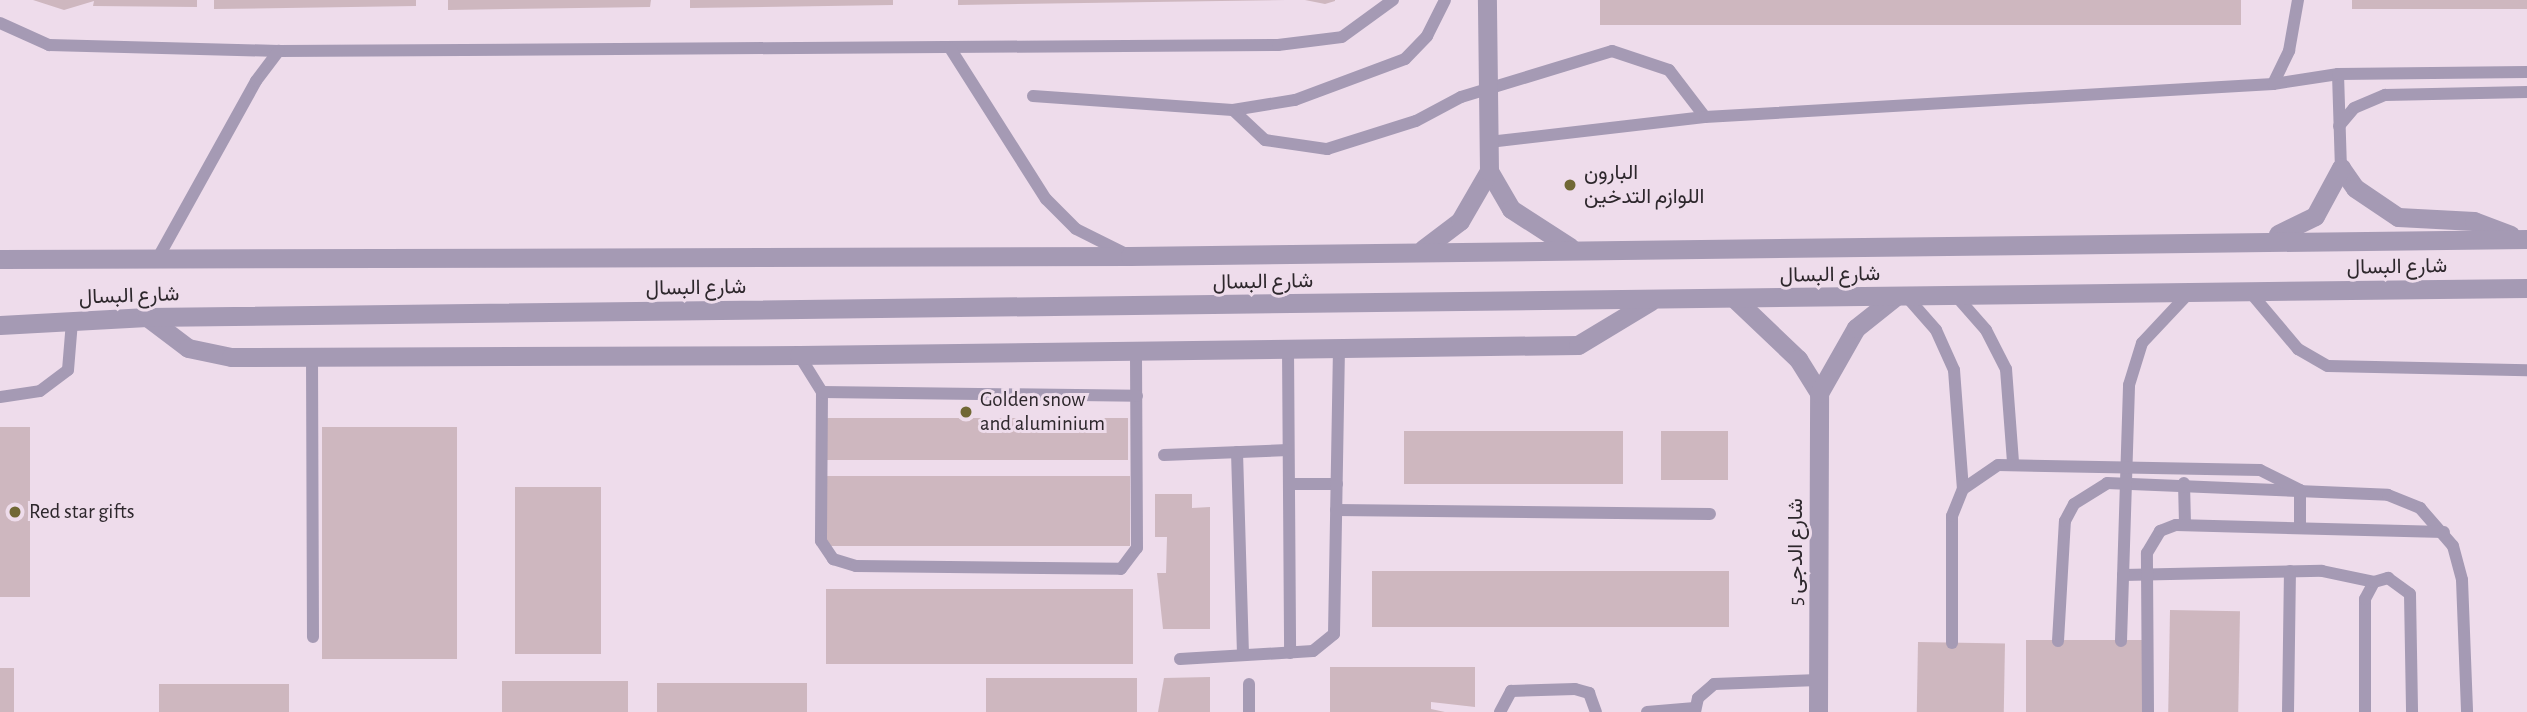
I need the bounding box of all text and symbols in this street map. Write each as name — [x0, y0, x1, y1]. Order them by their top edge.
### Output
place label: البارون اللوازم التدخين — [1584, 160, 1704, 210]
marker: البارون اللوازم التدخين — [1562, 177, 1578, 193]
street label: شارع البسال — [2347, 254, 2447, 280]
street label: شارع البسال — [1780, 262, 1880, 288]
street label: شارع البسال — [1213, 269, 1313, 295]
street label: شارع البسال — [646, 275, 746, 301]
street label: شارع البسال — [78, 282, 180, 310]
place label: Golden snow and aluminium — [980, 387, 1105, 437]
marker: Golden snow and aluminium — [958, 404, 974, 420]
street label: شارع الدجى 5 — [1783, 498, 1809, 606]
place label: Red star gifts — [29, 499, 134, 525]
marker: Red star gifts — [7, 504, 23, 520]

